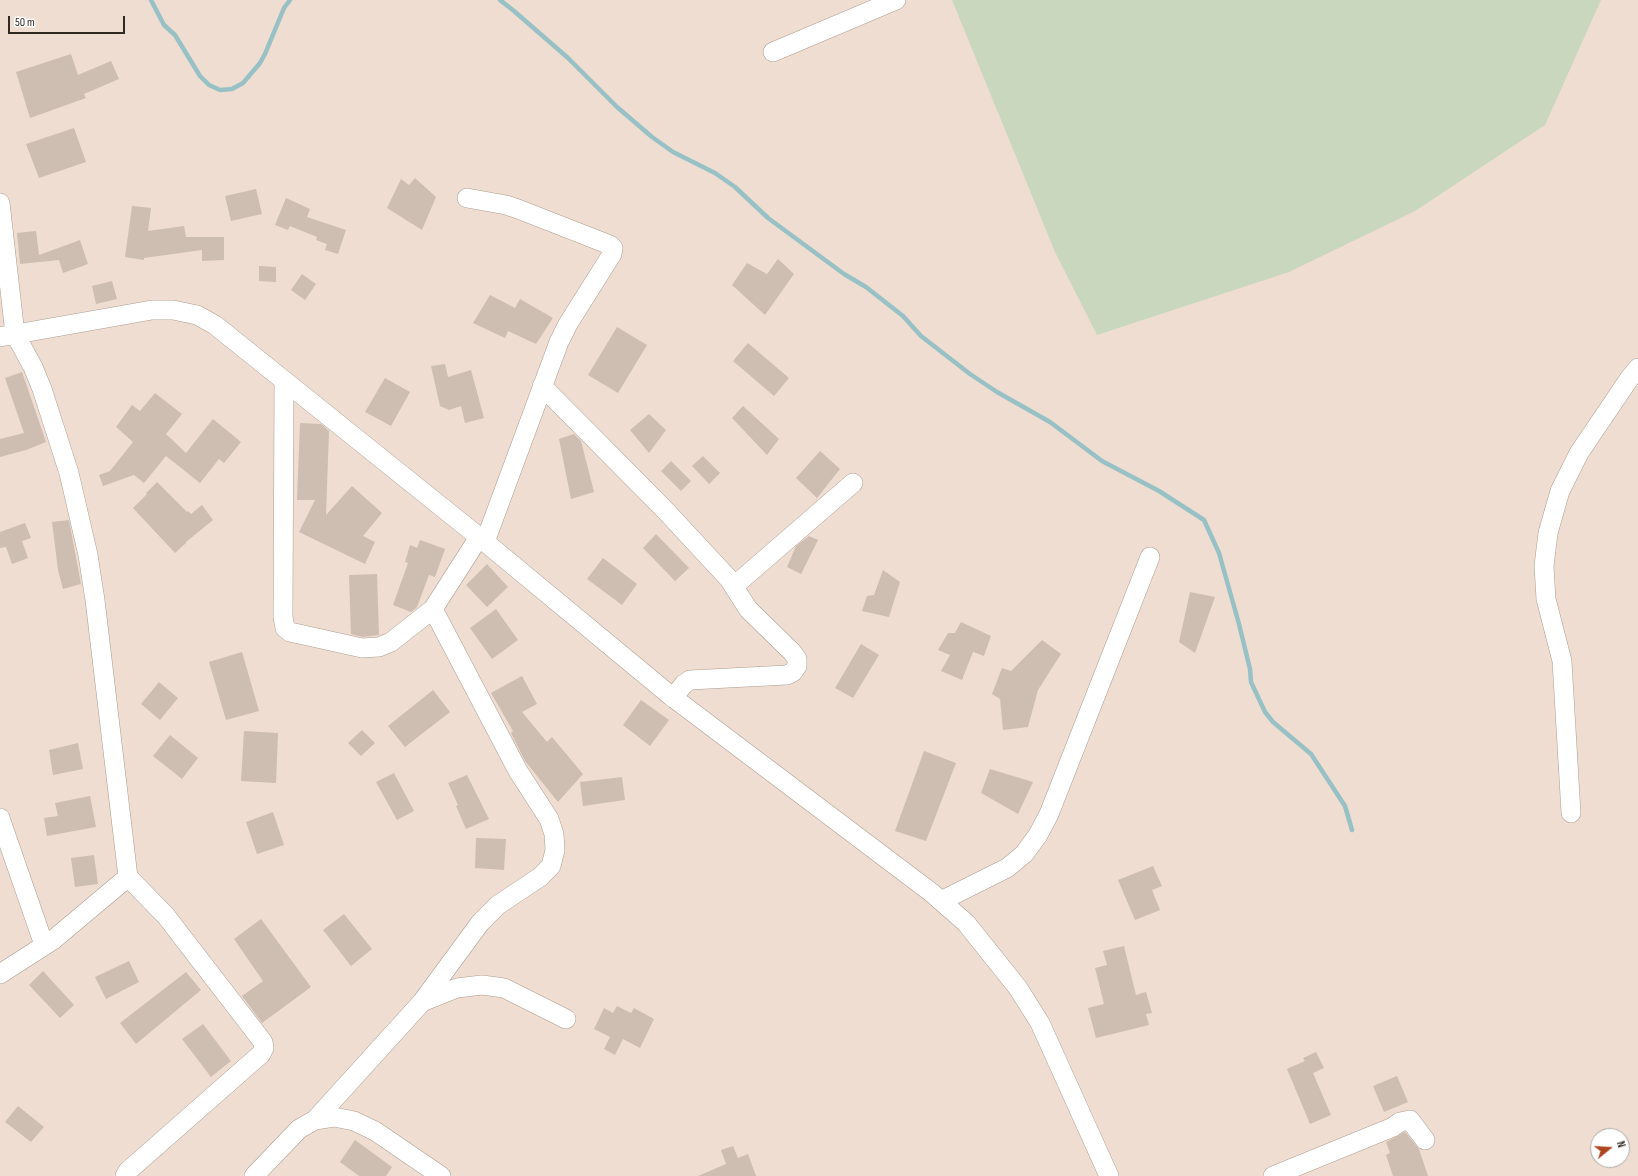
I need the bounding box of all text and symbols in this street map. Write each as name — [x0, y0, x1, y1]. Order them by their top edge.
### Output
scale bar — [10, 8, 127, 34]
text: 50 m — [15, 15, 35, 30]
north arrow — [1590, 1128, 1630, 1168]
text: N — [1614, 1140, 1628, 1149]

